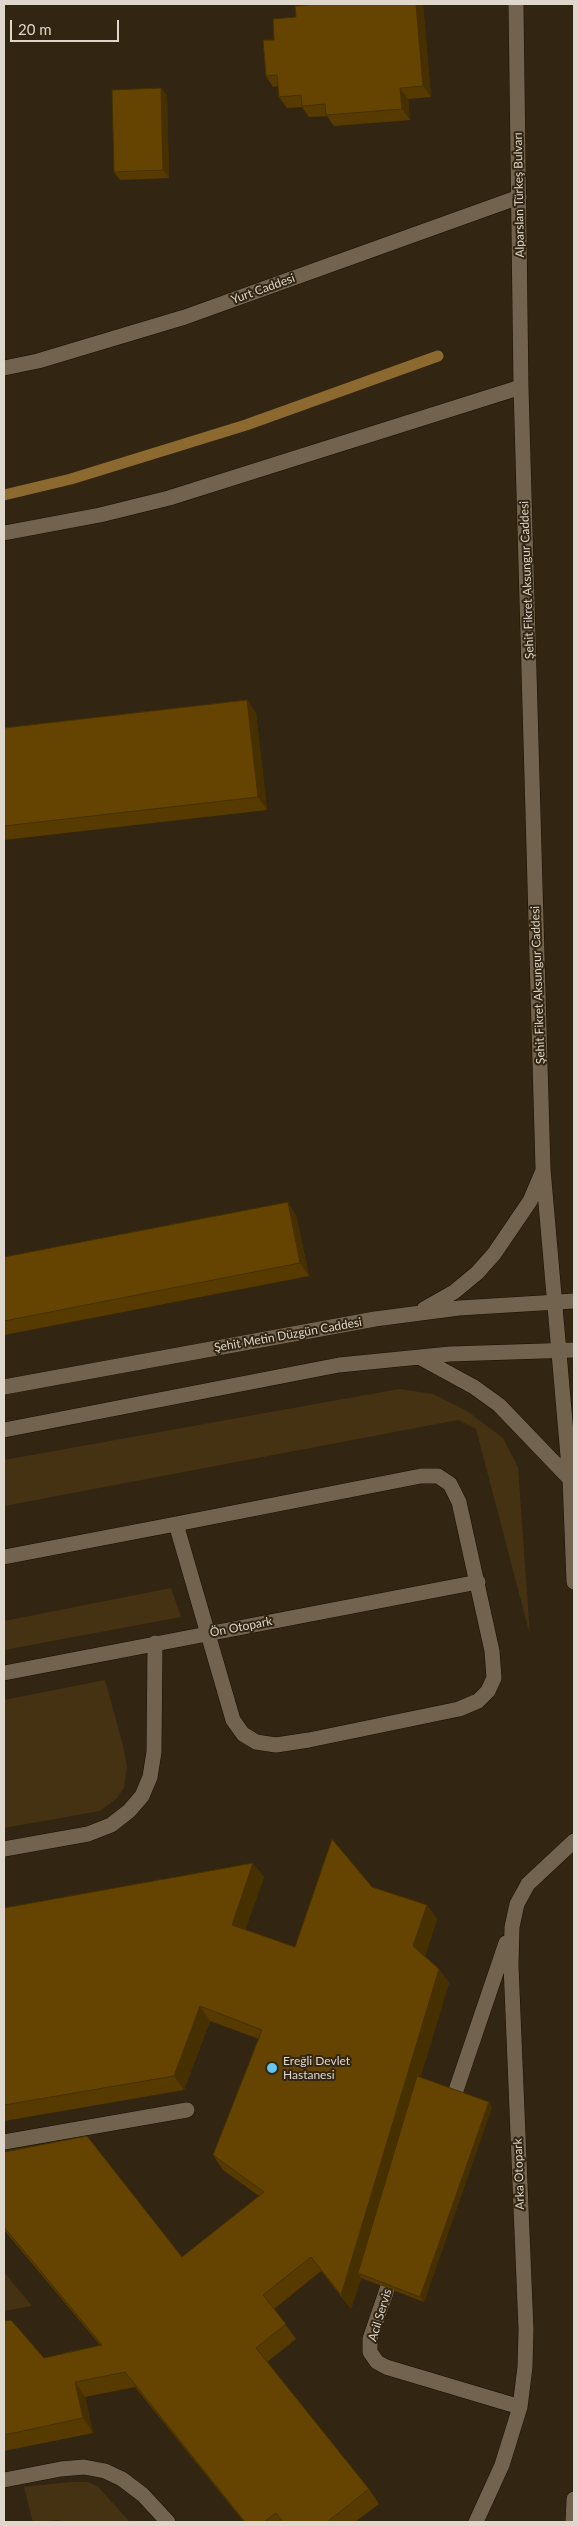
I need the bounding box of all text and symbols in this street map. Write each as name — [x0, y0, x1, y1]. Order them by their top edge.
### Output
scale bar — [12, 10, 121, 42]
text: 20 m — [18, 20, 52, 38]
street label: Alparslan Türkeş Bulvarı — [511, 132, 527, 258]
street label: Yurt Caddesi — [229, 271, 297, 307]
street label: Şehit Fikret Aksungur Caddesi — [517, 501, 537, 659]
street label: Şehit Fikret Aksungur Caddesi — [528, 906, 548, 1064]
street label: Şehit Metin Düzgün Caddesi — [213, 1315, 363, 1355]
street label: Ön Otopark — [209, 1614, 273, 1640]
place label: Ereğli Devlet Hastanesi — [283, 2054, 350, 2082]
marker: Ereğli Devlet Hastanesi — [265, 2061, 279, 2075]
street label: Arka Otopark — [511, 2138, 527, 2210]
street label: Acil Servis — [365, 2287, 395, 2343]

